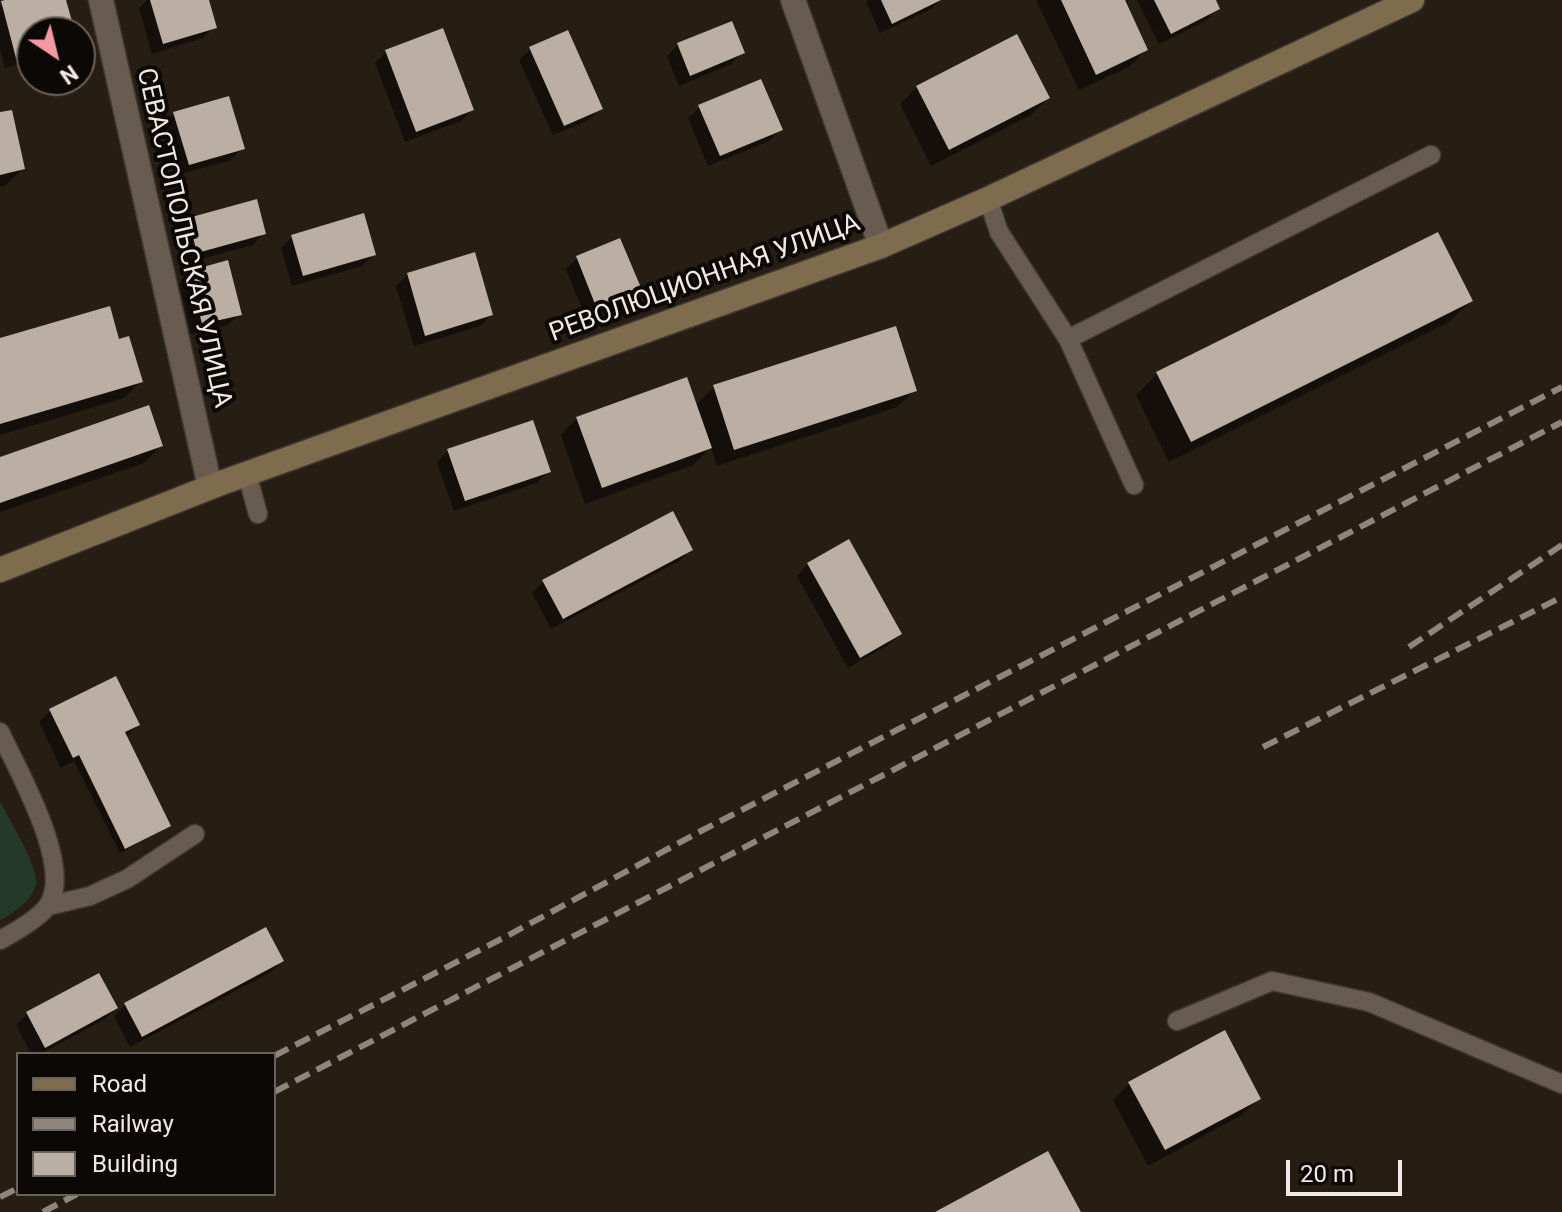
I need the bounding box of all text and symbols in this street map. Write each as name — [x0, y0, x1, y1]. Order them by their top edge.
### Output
north arrow — [16, 16, 96, 96]
text: N — [55, 60, 82, 89]
street label: СЕВАСТОПОЛЬСКАЯ УЛИЦА — [129, 65, 237, 411]
street label: РЕВОЛЮЦИОННАЯ УЛИЦА — [546, 208, 864, 350]
legend — [16, 1052, 276, 1196]
text: Road — [92, 1070, 147, 1098]
text: Railway — [92, 1110, 174, 1138]
scale bar — [1290, 1144, 1406, 1194]
text: Building — [92, 1150, 178, 1178]
text: 20 m — [1300, 1160, 1354, 1188]

